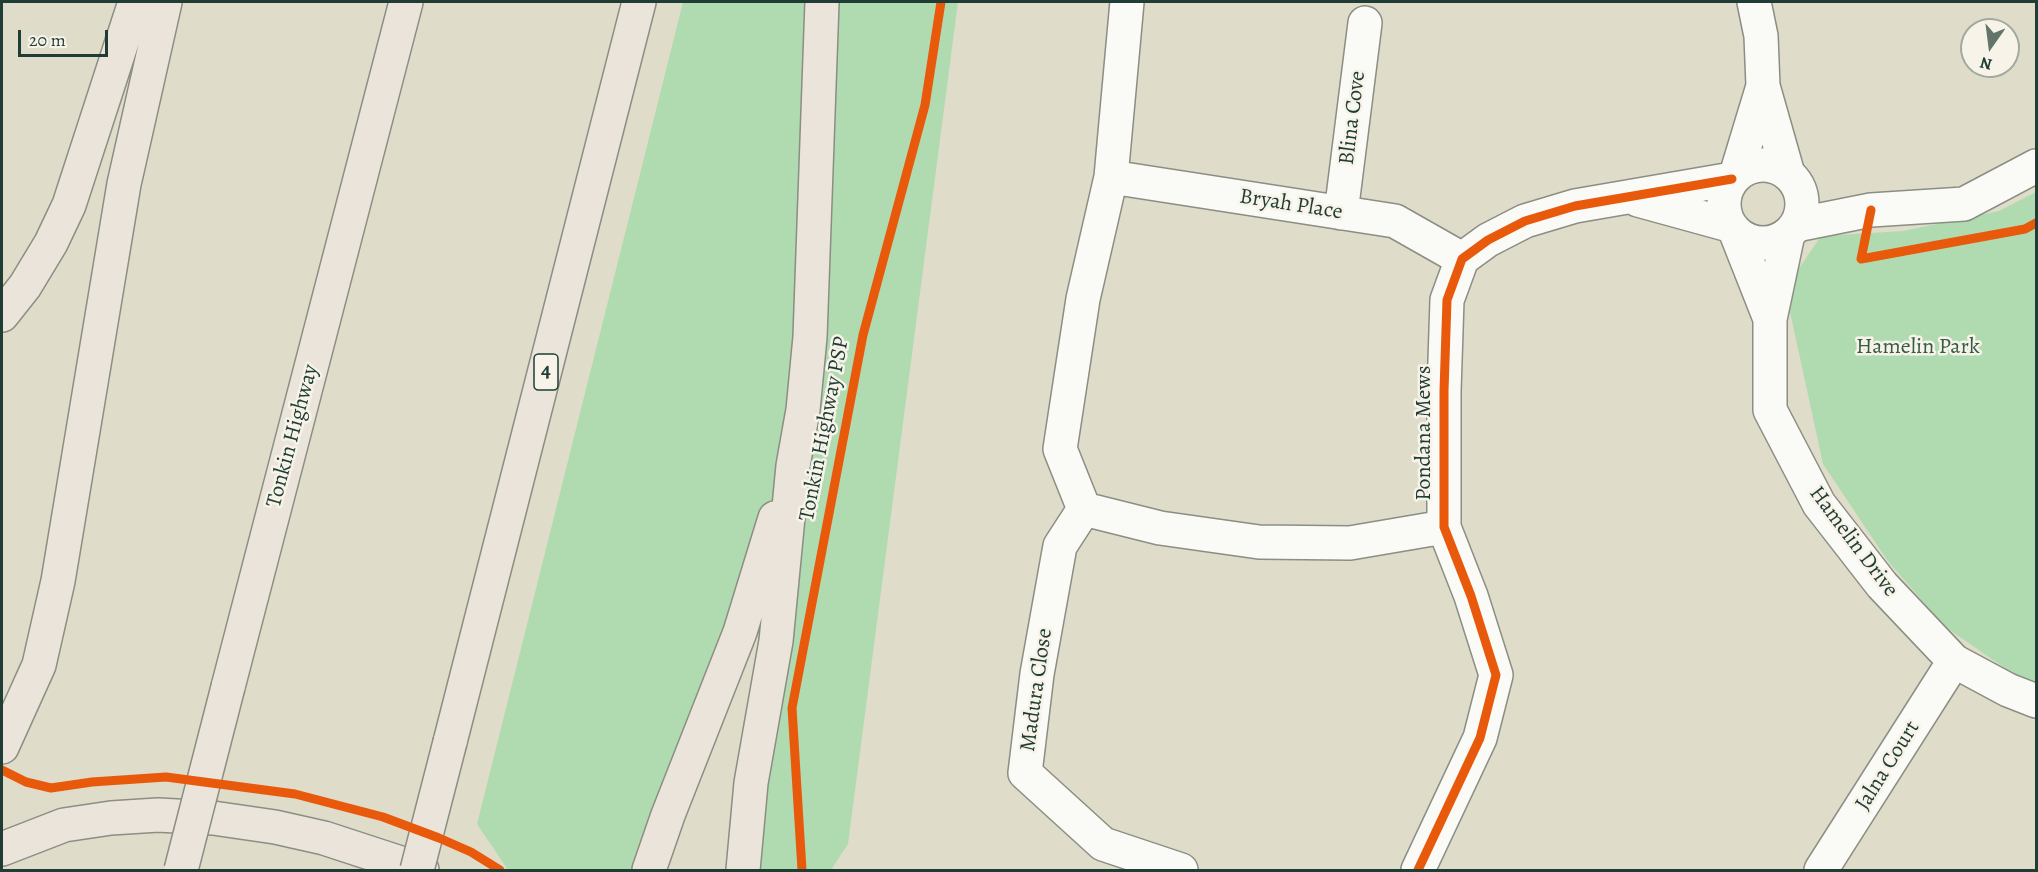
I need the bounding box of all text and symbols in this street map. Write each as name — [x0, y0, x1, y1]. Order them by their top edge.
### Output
scale bar — [21, 18, 111, 56]
north arrow — [1960, 18, 2020, 78]
text: 20 m — [29, 28, 66, 52]
text: N — [1978, 51, 1994, 76]
street label: Blina Cove — [1334, 69, 1372, 167]
street label: Bryah Place — [1238, 184, 1344, 226]
street label: Tonkin Highway PSP — [794, 335, 856, 523]
park label: Hamelin Park — [1856, 335, 1980, 361]
road number: 4 — [534, 354, 558, 390]
street label: Tonkin Highway — [261, 362, 325, 510]
street label: Pondana Mews — [1412, 365, 1438, 501]
street label: Hamelin Drive — [1803, 481, 1903, 603]
street label: Madura Close — [1015, 627, 1059, 753]
street label: Jalna Court — [1850, 716, 1926, 816]

